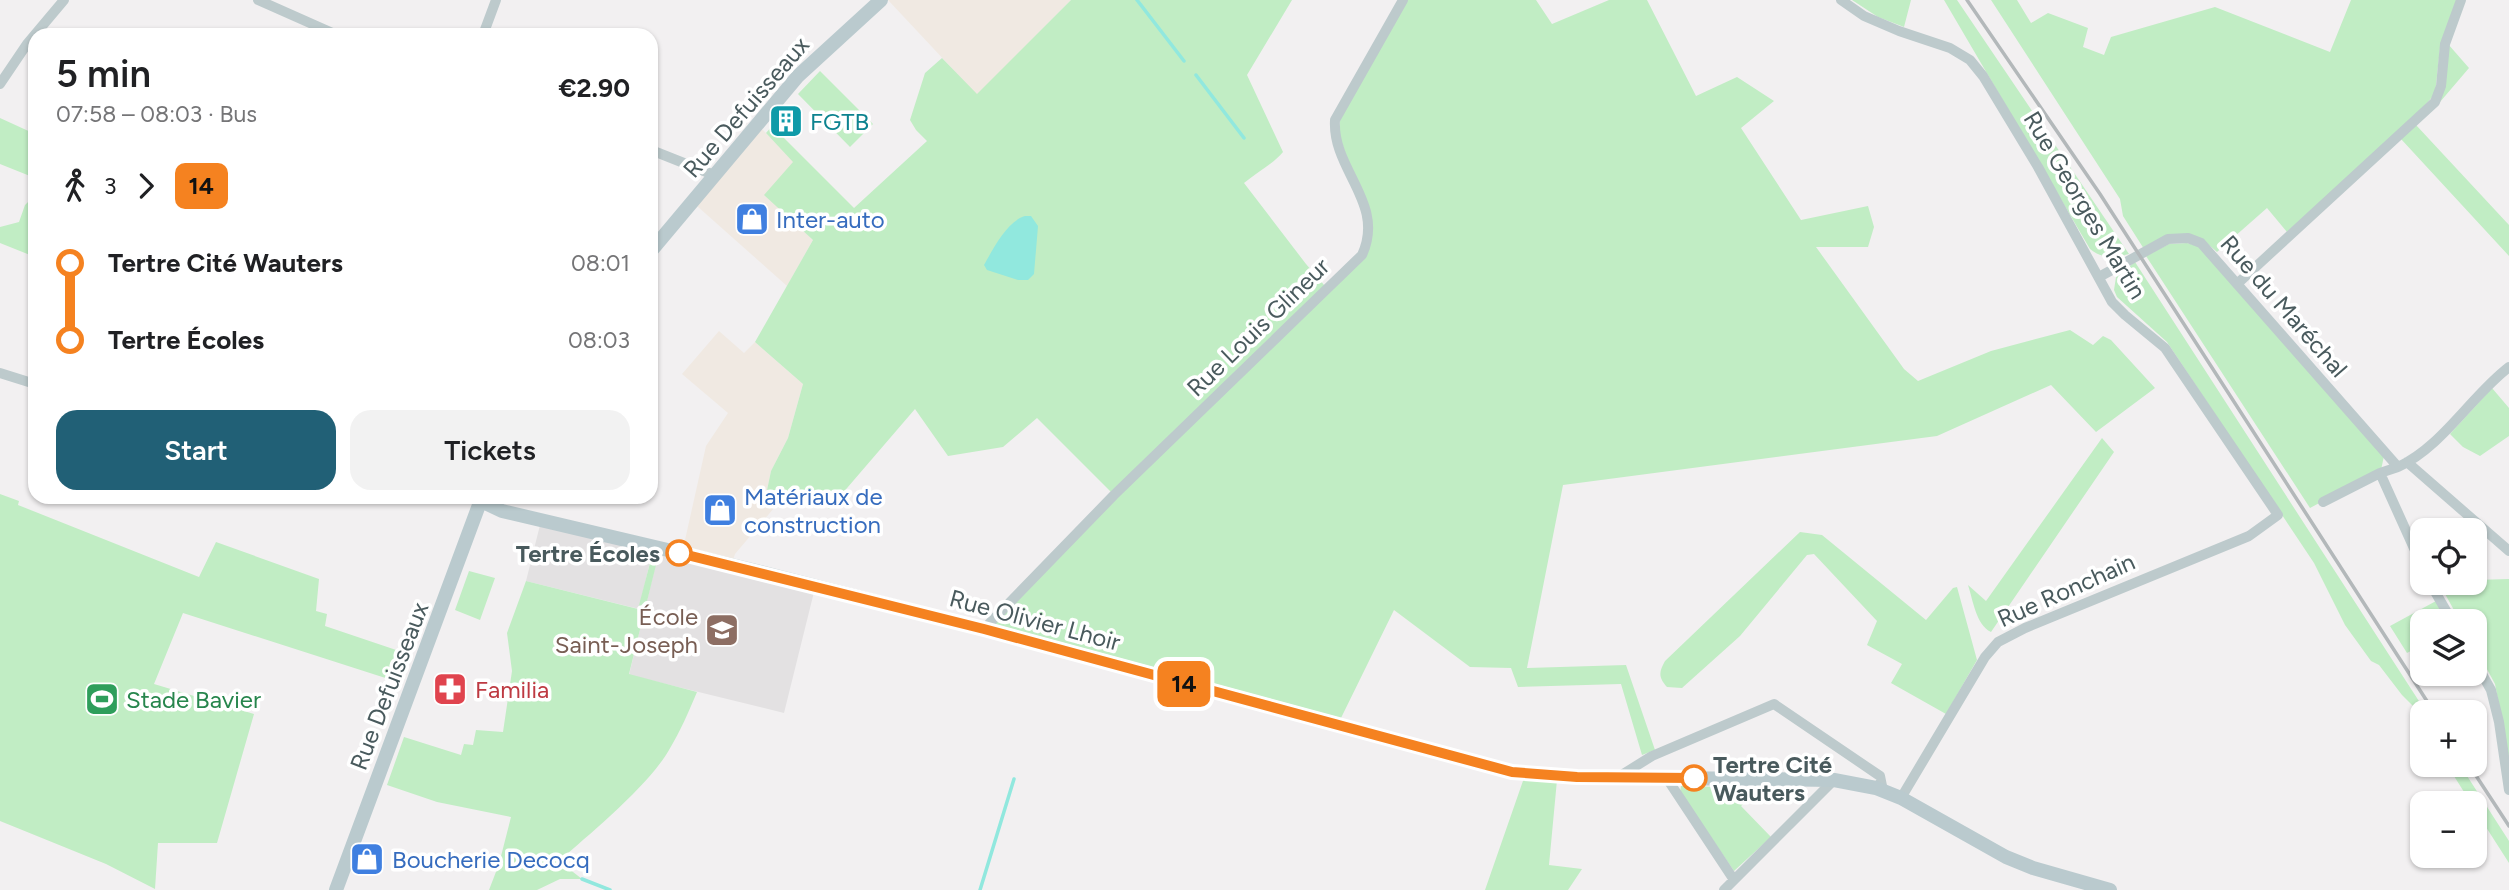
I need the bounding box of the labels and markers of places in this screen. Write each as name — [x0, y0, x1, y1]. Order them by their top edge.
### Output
building icon: FGTB — [767, 102, 805, 140]
place label: FGTB — [810, 107, 869, 136]
shop icon: Inter-auto — [733, 200, 771, 238]
place label: Inter-auto — [776, 205, 885, 234]
place label: Matériaux de construction — [744, 482, 883, 539]
shop icon: Matériaux de construction — [701, 491, 739, 529]
place label: Tertre Écoles — [516, 539, 660, 568]
marker: Tertre Écoles — [666, 540, 692, 566]
place label: École Saint-Joseph — [555, 602, 698, 659]
school or university icon: École Saint-Joseph — [703, 611, 741, 649]
pharmacy icon: Familia — [431, 670, 469, 708]
place label: Familia — [475, 675, 549, 704]
sports icon: Stade Bavier — [83, 680, 121, 718]
place label: Stade Bavier — [126, 685, 261, 714]
place label: Tertre Cité Wauters — [1713, 750, 1832, 807]
marker: Tertre Cité Wauters — [1681, 765, 1707, 791]
shop icon: Boucherie Decocq — [348, 840, 386, 878]
place label: Boucherie Decocq — [392, 845, 590, 874]

